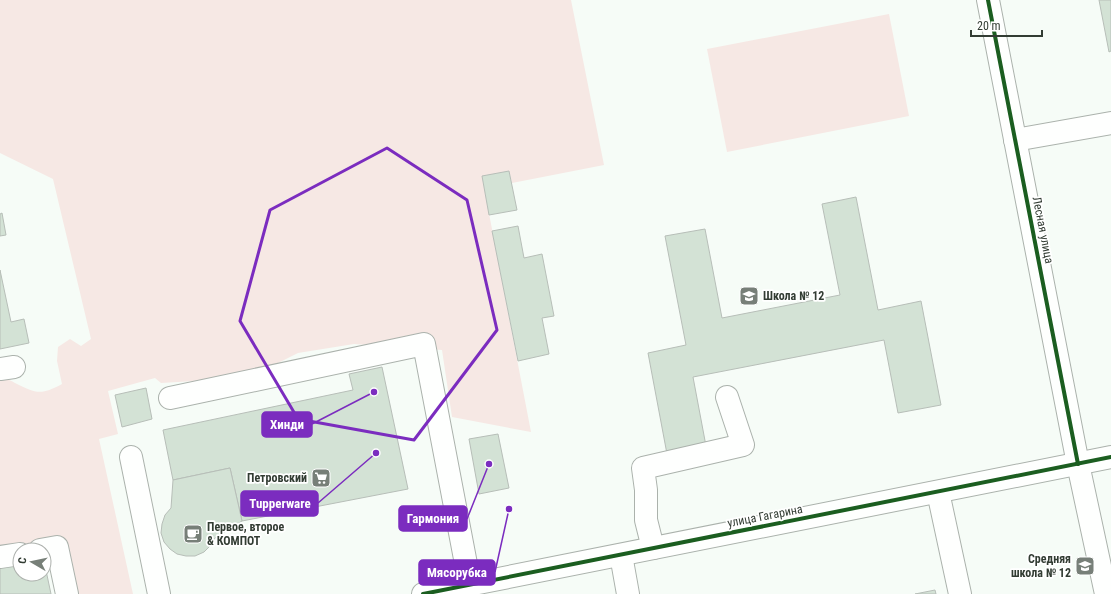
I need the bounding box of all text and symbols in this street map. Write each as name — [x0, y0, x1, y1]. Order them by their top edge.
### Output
scale bar — [971, 12, 1042, 38]
text: 20 m — [977, 19, 1001, 33]
street label: Лесная улица — [1030, 195, 1056, 265]
school or university icon: Школа № 12 — [738, 285, 760, 307]
place label: Школа № 12 — [763, 289, 824, 303]
callout: Хинди — [262, 412, 312, 437]
text: Хинди — [270, 417, 304, 432]
supermarket icon: Петровский — [310, 467, 332, 489]
place label: Петровский — [247, 471, 307, 485]
callout: Tupperware — [241, 491, 318, 516]
text: Tupperware — [249, 496, 311, 511]
street label: улица Гагарина — [726, 502, 804, 530]
callout: Гармония — [399, 506, 467, 531]
text: Гармония — [407, 511, 459, 526]
place label: Первое, второе & КОМПОТ — [207, 520, 285, 548]
cafe icon: Первое, второе & КОМПОТ — [182, 523, 204, 545]
north arrow — [12, 542, 52, 582]
place label: Средняя школа № 12 — [1011, 552, 1071, 580]
school or university icon: Средняя школа № 12 — [1074, 555, 1096, 577]
text: С — [16, 556, 30, 565]
callout: Мясорубка — [419, 560, 495, 585]
text: Мясорубка — [427, 565, 487, 580]

